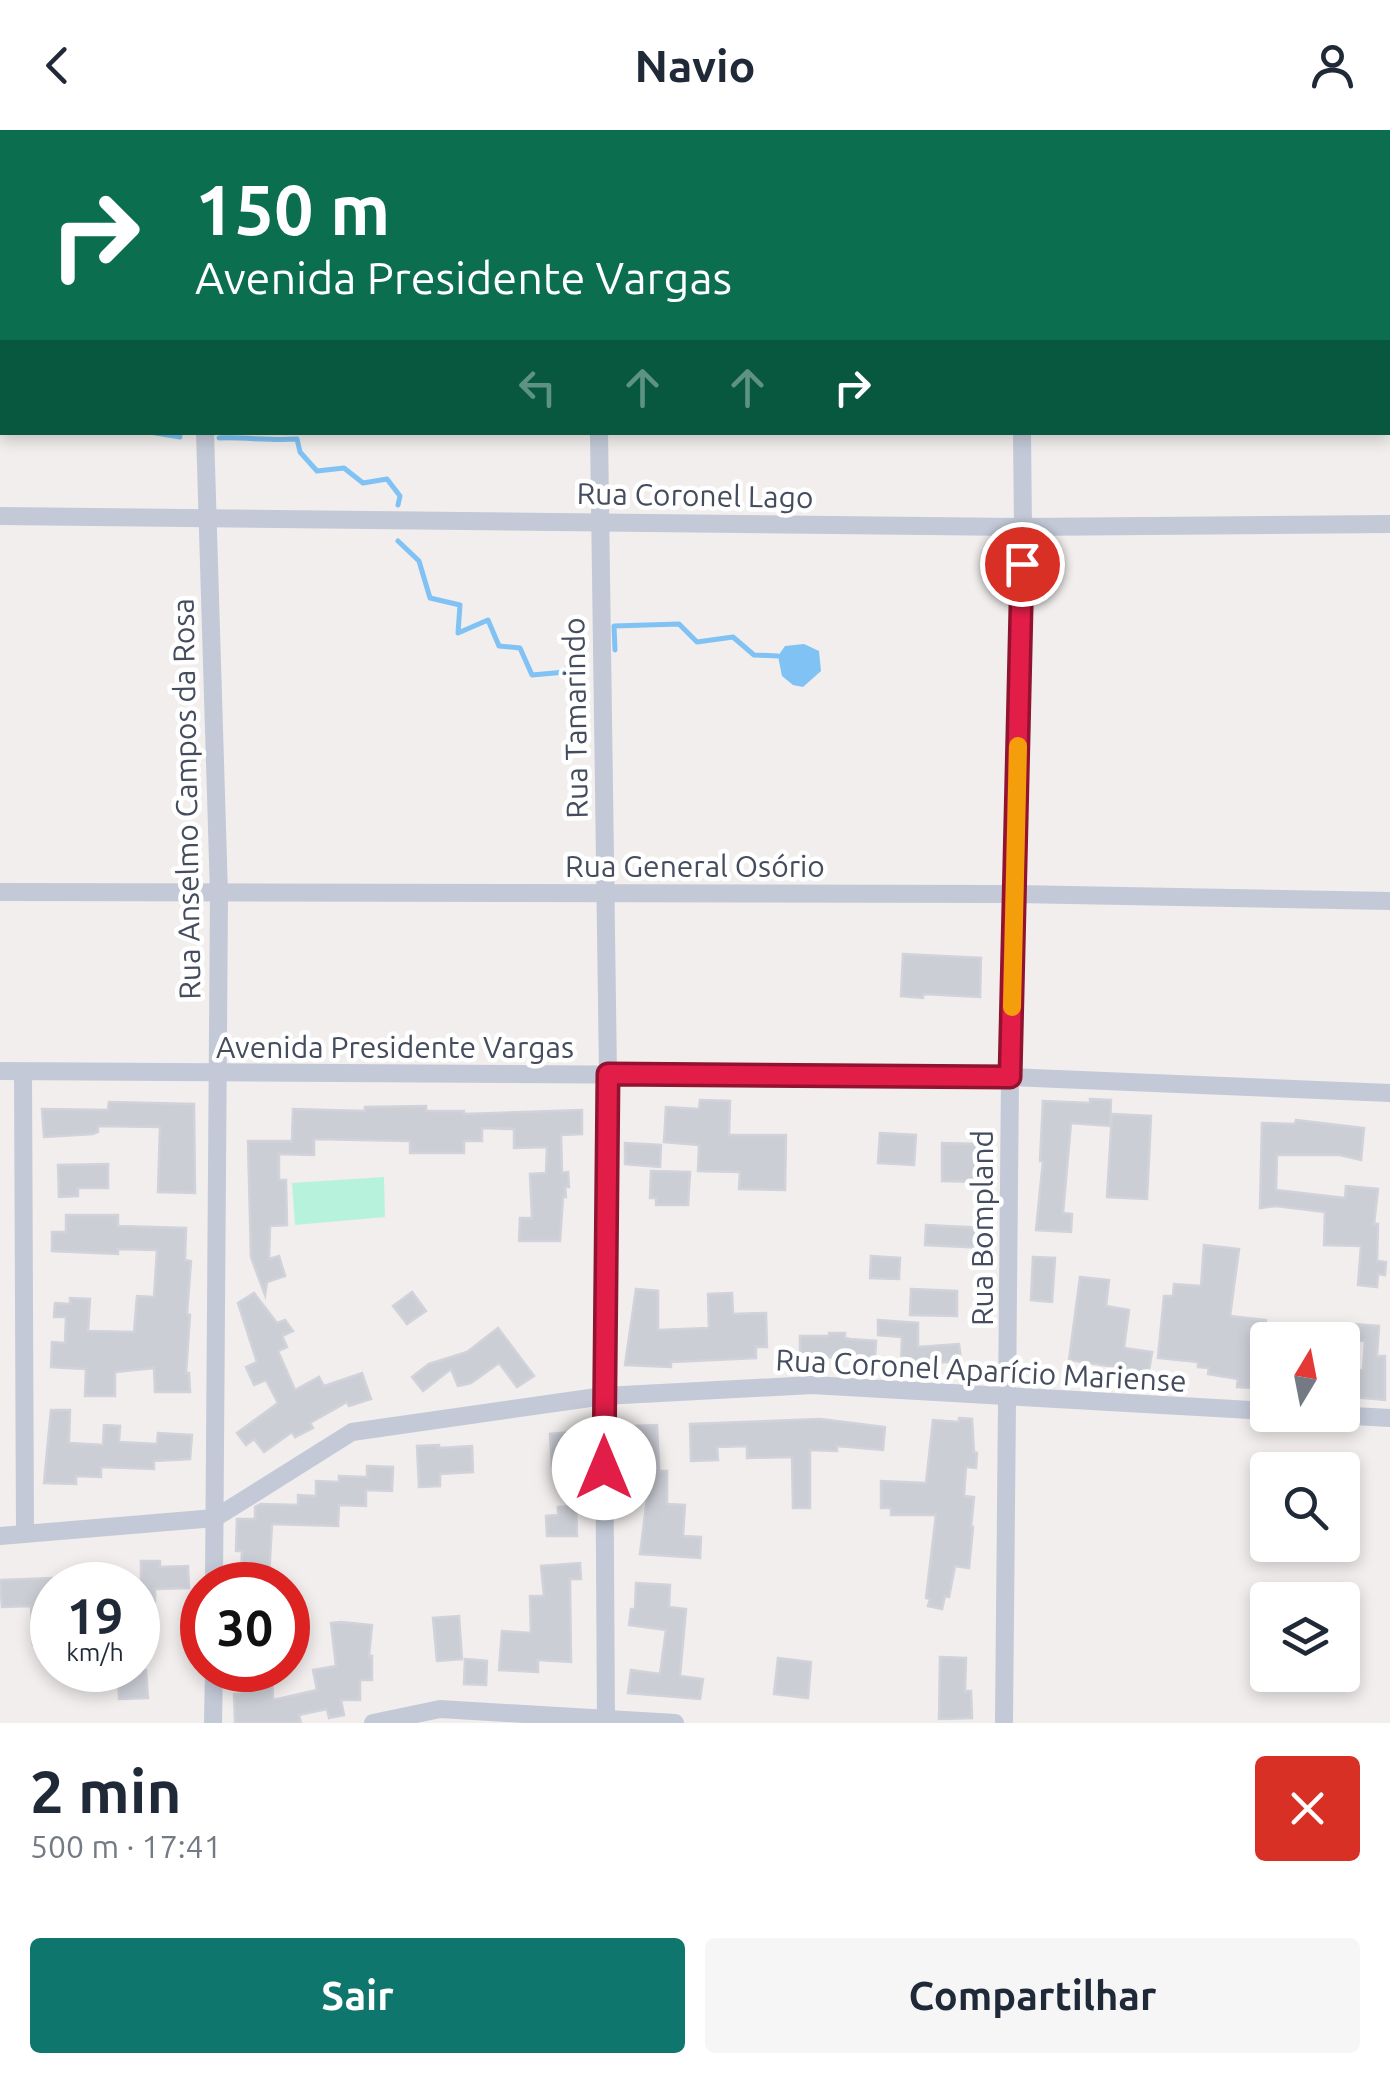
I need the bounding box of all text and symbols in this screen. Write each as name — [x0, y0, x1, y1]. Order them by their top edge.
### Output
icon: back — [30, 38, 85, 93]
icon: person — [1305, 38, 1360, 93]
text: Navio — [634, 40, 756, 91]
icon: right — [30, 170, 160, 300]
text: 150 m — [195, 170, 390, 248]
text: Avenida Presidente Vargas — [195, 252, 732, 303]
icon: left — [510, 360, 565, 415]
icon: ahead — [615, 360, 670, 415]
icon: ahead — [720, 360, 775, 415]
icon: right — [825, 360, 880, 415]
street label: Rua Coronel Lago — [576, 476, 814, 514]
pin — [980, 522, 1065, 607]
icon: arrive — [995, 537, 1050, 592]
street label: Rua Anselmo Campos da Rosa — [165, 598, 207, 1000]
street label: Rua Tamarindo — [556, 617, 594, 819]
street label: Rua General Osório — [565, 849, 825, 883]
street label: Avenida Presidente Vargas — [216, 1030, 574, 1064]
street label: Rua Bompland — [965, 1130, 999, 1326]
north arrow — [1250, 1322, 1360, 1432]
map controls — [1250, 1322, 1360, 1692]
street label: Rua Coronel Aparício Mariense — [775, 1342, 1187, 1398]
position arrow — [552, 1416, 656, 1520]
button: search — [1250, 1452, 1360, 1562]
speed limit sign: 30 — [180, 1562, 310, 1692]
button: layers — [1250, 1582, 1360, 1692]
text: 19 — [67, 1587, 123, 1643]
text: km/h — [66, 1638, 124, 1666]
button: close — [1255, 1756, 1360, 1861]
text: 2 min — [30, 1757, 182, 1824]
text: 500 m · 17:41 — [30, 1828, 222, 1864]
button: Sair — [30, 1938, 685, 2053]
button: Compartilhar — [705, 1938, 1360, 2053]

